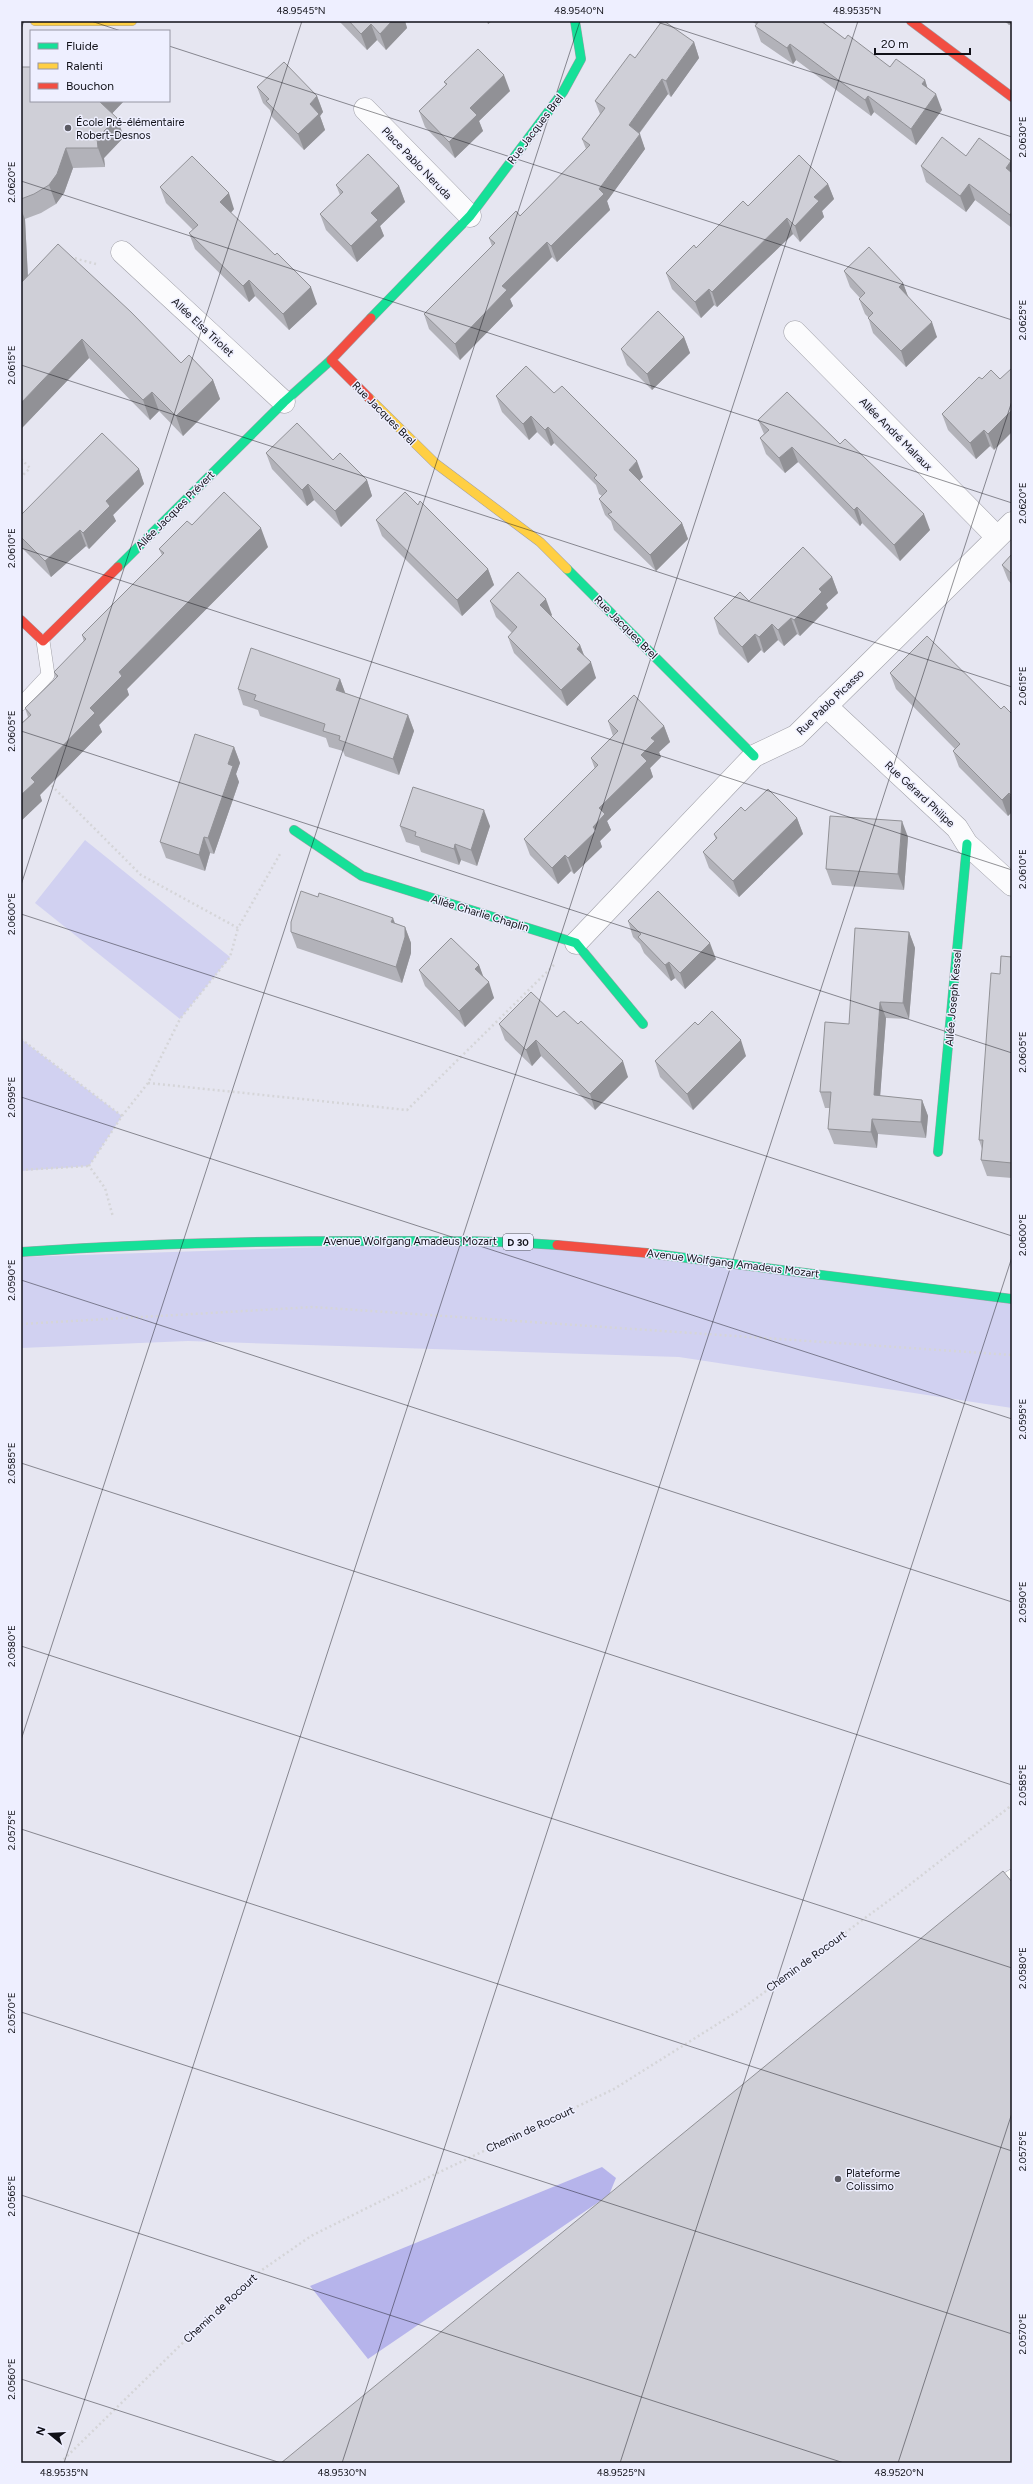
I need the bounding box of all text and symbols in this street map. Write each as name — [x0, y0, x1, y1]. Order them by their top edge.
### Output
text: 48.9545°N — [276, 4, 326, 17]
text: 48.9540°N — [554, 4, 604, 17]
text: 48.9535°N — [833, 4, 881, 17]
legend — [30, 30, 170, 102]
scale bar — [875, 30, 970, 56]
text: 20 m — [881, 37, 909, 51]
text: Fluide — [66, 39, 99, 53]
text: Ralenti — [66, 59, 103, 73]
text: Bouchon — [66, 79, 114, 93]
street label: Rue Jacques Brel — [505, 92, 566, 167]
place label: École Pré-élémentaire Robert-Desnos — [76, 116, 185, 142]
text: 2.0630°E — [1016, 116, 1029, 158]
marker: École Pré-élémentaire Robert-Desnos — [63, 123, 73, 133]
street label: Place Pablo Neruda — [379, 125, 454, 202]
text: 2.0620°E — [5, 161, 18, 203]
street label: Allée Elsa Triolet — [169, 295, 236, 359]
text: 2.0625°E — [1016, 300, 1029, 340]
text: 2.0615°E — [5, 345, 18, 385]
street label: Rue Jacques Brel — [349, 379, 418, 448]
street label: Allée André Malraux — [857, 395, 935, 474]
street label: Allée Jacques Prévert — [133, 468, 217, 552]
text: 2.0620°E — [1016, 482, 1029, 524]
text: 2.0610°E — [5, 528, 18, 568]
street label: Rue Jacques Brel — [591, 593, 660, 662]
text: 2.0615°E — [1016, 666, 1029, 706]
street label: Rue Pablo Picasso — [794, 667, 867, 738]
text: 2.0605°E — [5, 710, 18, 752]
street label: Rue Gérard Philipe — [882, 759, 957, 830]
text: 2.0610°E — [1016, 849, 1029, 889]
street label: Allée Charlie Chaplin — [429, 892, 530, 935]
text: 2.0600°E — [5, 893, 18, 935]
street label: Allée Joseph Kessel — [943, 949, 964, 1047]
text: 2.0605°E — [1016, 1031, 1029, 1073]
text: 2.0595°E — [5, 1076, 18, 1117]
text: 2.0600°E — [1016, 1214, 1029, 1256]
road number: D 30 — [503, 1234, 533, 1250]
street label: Avenue Wolfgang Amadeus Mozart — [323, 1235, 497, 1248]
street label: Avenue Wolfgang Amadeus Mozart — [646, 1246, 820, 1281]
text: 2.0590°E — [5, 1259, 18, 1301]
text: 2.0595°E — [1016, 1398, 1029, 1439]
text: 2.0585°E — [5, 1442, 18, 1484]
text: 2.0590°E — [1016, 1581, 1029, 1623]
text: 2.0580°E — [5, 1625, 18, 1667]
text: 2.0585°E — [1016, 1764, 1029, 1806]
text: 2.0575°E — [5, 1810, 18, 1850]
street label: Chemin de Rocourt — [764, 1928, 849, 1995]
text: 2.0580°E — [1016, 1947, 1029, 1989]
text: 2.0570°E — [5, 1992, 18, 2034]
street label: Chemin de Rocourt — [484, 2103, 576, 2156]
text: 2.0575°E — [1016, 2131, 1029, 2171]
place label: Plateforme Colissimo — [846, 2167, 900, 2193]
marker: Plateforme Colissimo — [833, 2174, 843, 2184]
text: 2.0565°E — [5, 2175, 18, 2216]
street label: Chemin de Rocourt — [181, 2271, 260, 2346]
text: 2.0570°E — [1016, 2313, 1029, 2355]
text: 2.0560°E — [5, 2358, 18, 2400]
north arrow — [30, 2414, 70, 2454]
text: N — [33, 2425, 48, 2437]
text: 48.9535°N — [40, 2466, 88, 2479]
text: 48.9530°N — [317, 2466, 367, 2479]
text: 48.9525°N — [597, 2466, 645, 2479]
text: 48.9520°N — [874, 2466, 924, 2479]

